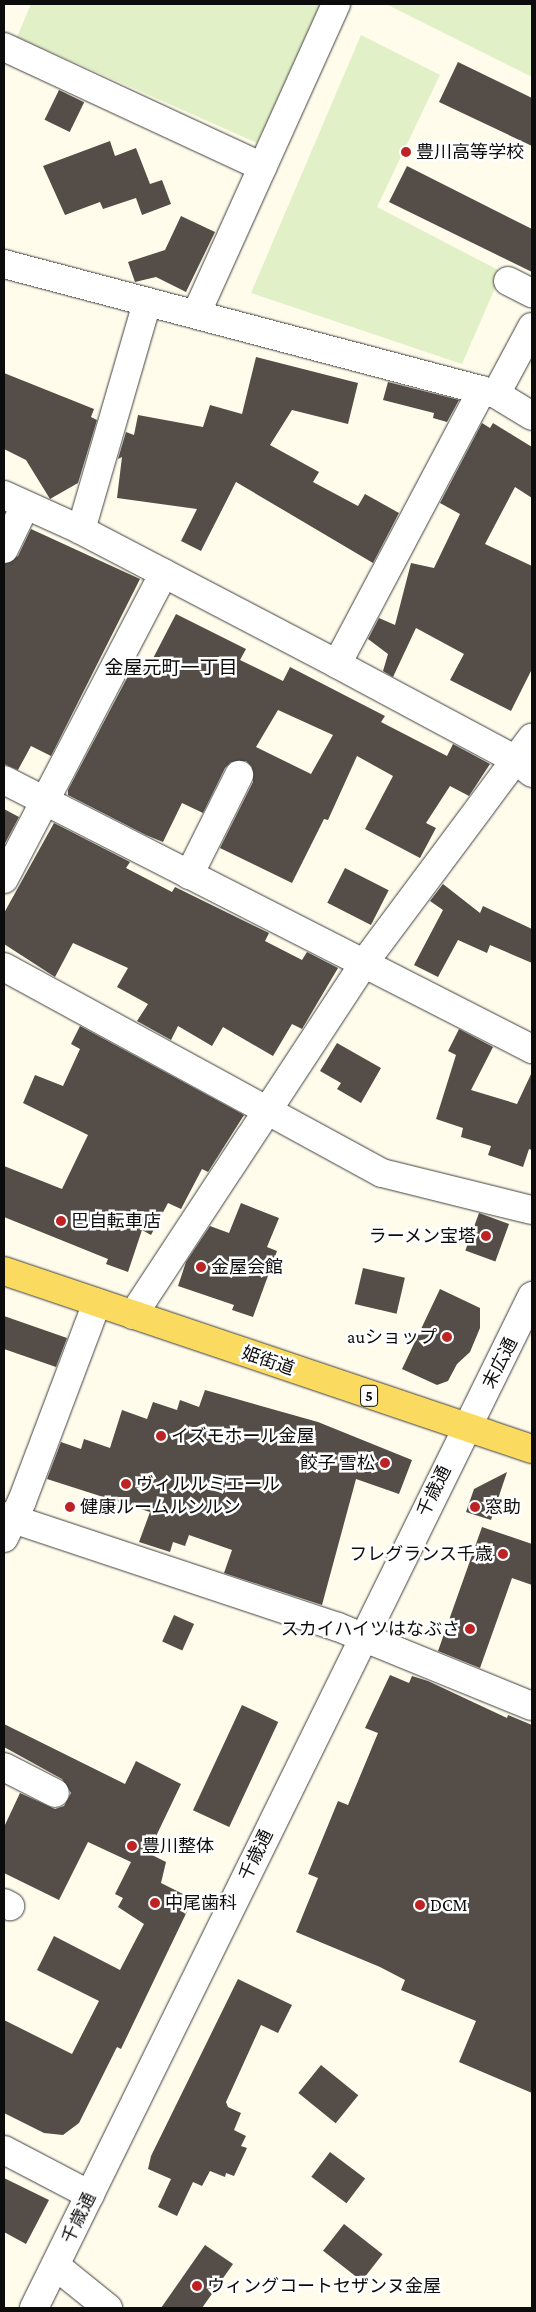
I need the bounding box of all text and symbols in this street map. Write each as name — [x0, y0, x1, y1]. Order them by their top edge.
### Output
place label: 豊川高等学校 — [416, 141, 524, 163]
marker: 豊川高等学校 — [400, 146, 412, 158]
district label: 金屋元町一丁目 — [105, 657, 237, 679]
place label: 巴自転車店 — [71, 1210, 161, 1232]
marker: 巴自転車店 — [55, 1215, 67, 1227]
place label: ラーメン宝塔 — [368, 1225, 476, 1247]
marker: ラーメン宝塔 — [480, 1230, 492, 1242]
place label: 金屋会館 — [211, 1256, 283, 1278]
marker: 金屋会館 — [195, 1261, 207, 1273]
place label: auショップ — [347, 1326, 437, 1348]
marker: auショップ — [441, 1331, 453, 1343]
street label: 末広通 — [478, 1334, 522, 1392]
street label: 姫街道 — [239, 1342, 297, 1380]
road number: 5 — [359, 1382, 379, 1410]
place label: イズモホール金屋 — [171, 1425, 315, 1447]
marker: イズモホール金屋 — [155, 1430, 167, 1442]
place label: 餃子 雪松 — [300, 1452, 375, 1474]
marker: 餃子 雪松 — [379, 1457, 391, 1469]
street label: 千歳通 — [412, 1462, 456, 1520]
place label: ヴィルルミエール — [136, 1473, 280, 1495]
marker: ヴィルルミエール — [120, 1478, 132, 1490]
place label: 健康ルームルンルン — [80, 1496, 242, 1518]
place label: 窓助 — [485, 1496, 521, 1518]
marker: 健康ルームルンルン — [64, 1501, 76, 1513]
marker: 窓助 — [469, 1501, 481, 1513]
place label: フレグランス千歳 — [349, 1543, 493, 1565]
marker: フレグランス千歳 — [497, 1548, 509, 1560]
place label: スカイハイツはなぶさ — [280, 1618, 460, 1640]
marker: スカイハイツはなぶさ — [464, 1623, 476, 1635]
street label: 千歳通 — [234, 1826, 278, 1884]
place label: 豊川整体 — [142, 1835, 214, 1857]
marker: 豊川整体 — [126, 1840, 138, 1852]
place label: 中尾歯科 — [165, 1892, 237, 1914]
place label: DCM — [430, 1894, 468, 1916]
marker: 中尾歯科 — [149, 1897, 161, 1909]
marker: DCM — [414, 1899, 426, 1911]
street label: 千歳通 — [57, 2189, 101, 2247]
place label: ウィングコートセザンヌ金屋 — [207, 2275, 441, 2297]
marker: ウィングコートセザンヌ金屋 — [191, 2280, 203, 2292]

